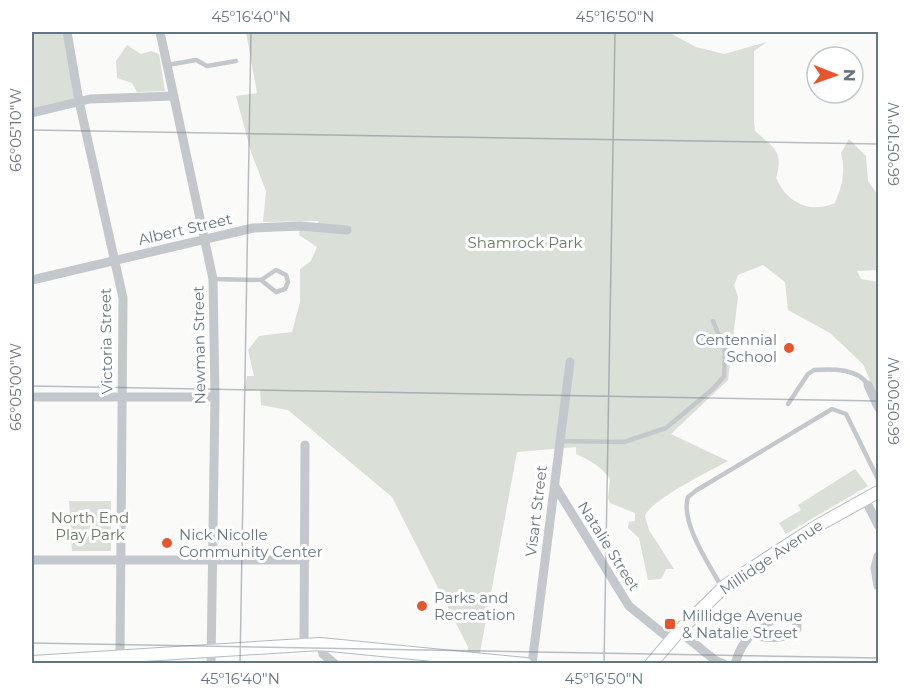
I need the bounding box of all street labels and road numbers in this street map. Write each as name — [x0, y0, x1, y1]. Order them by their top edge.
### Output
street label: Albert Street — [136, 209, 234, 249]
street label: Newman Street — [188, 286, 210, 404]
street label: Victoria Street — [96, 288, 116, 394]
street label: Visart Street — [521, 464, 551, 558]
street label: Natalie Street — [574, 498, 644, 594]
street label: Millidge Avenue — [716, 515, 826, 599]

